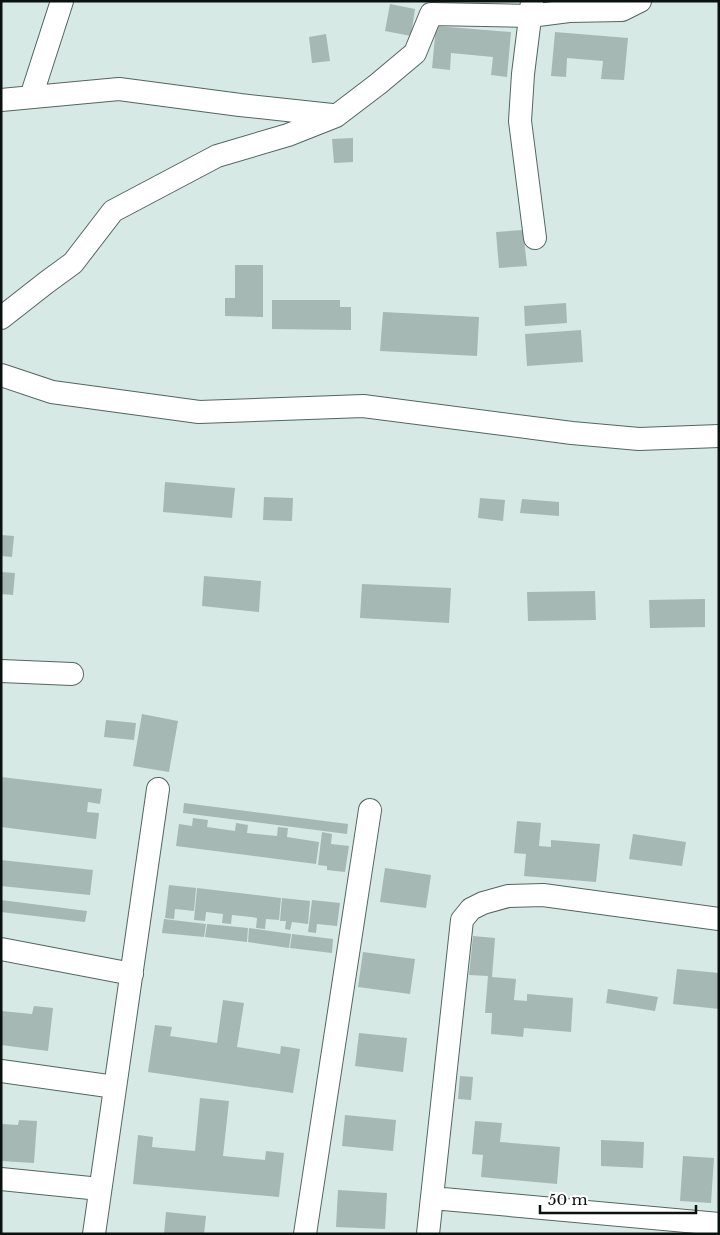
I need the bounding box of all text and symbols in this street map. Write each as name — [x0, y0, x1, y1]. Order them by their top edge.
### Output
scale bar — [540, 1182, 696, 1214]
text: 50 m — [548, 1190, 588, 1209]

